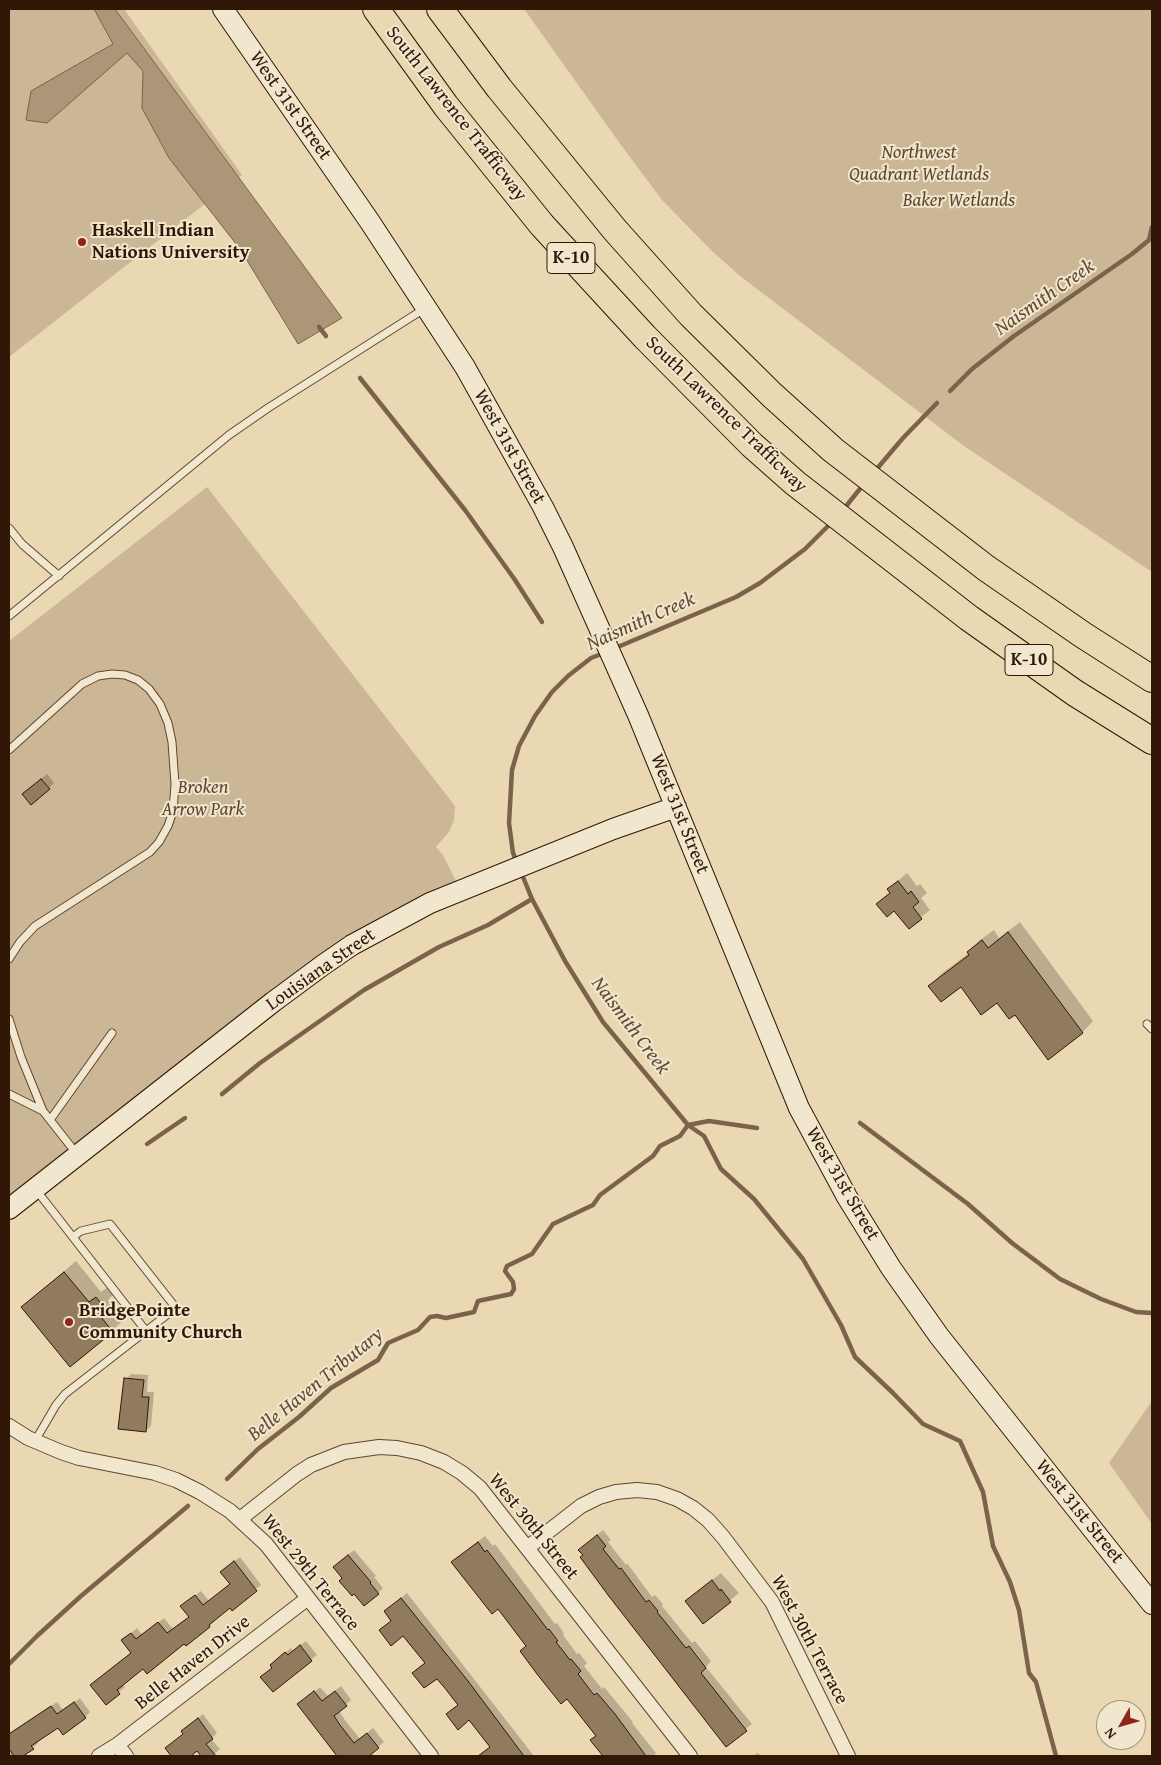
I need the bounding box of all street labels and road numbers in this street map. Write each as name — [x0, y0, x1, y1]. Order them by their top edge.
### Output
street label: South Lawrence Trafficway — [381, 22, 531, 206]
street label: West 31st Street — [244, 47, 336, 165]
road number: K-10 — [547, 242, 595, 274]
street label: South Lawrence Trafficway — [640, 332, 812, 498]
street label: West 31st Street — [468, 386, 550, 508]
road number: K-10 — [1005, 644, 1053, 676]
street label: West 31st Street — [645, 751, 713, 877]
street label: Louisiana Street — [262, 924, 380, 1016]
street label: West 31st Street — [800, 1123, 884, 1245]
street label: West 31st Street — [1030, 1455, 1128, 1569]
street label: West 30th Street — [483, 1469, 583, 1585]
street label: West 29th Terrace — [256, 1510, 364, 1636]
street label: West 30th Terrace — [765, 1571, 853, 1709]
street label: Belle Haven Drive — [131, 1611, 255, 1715]

